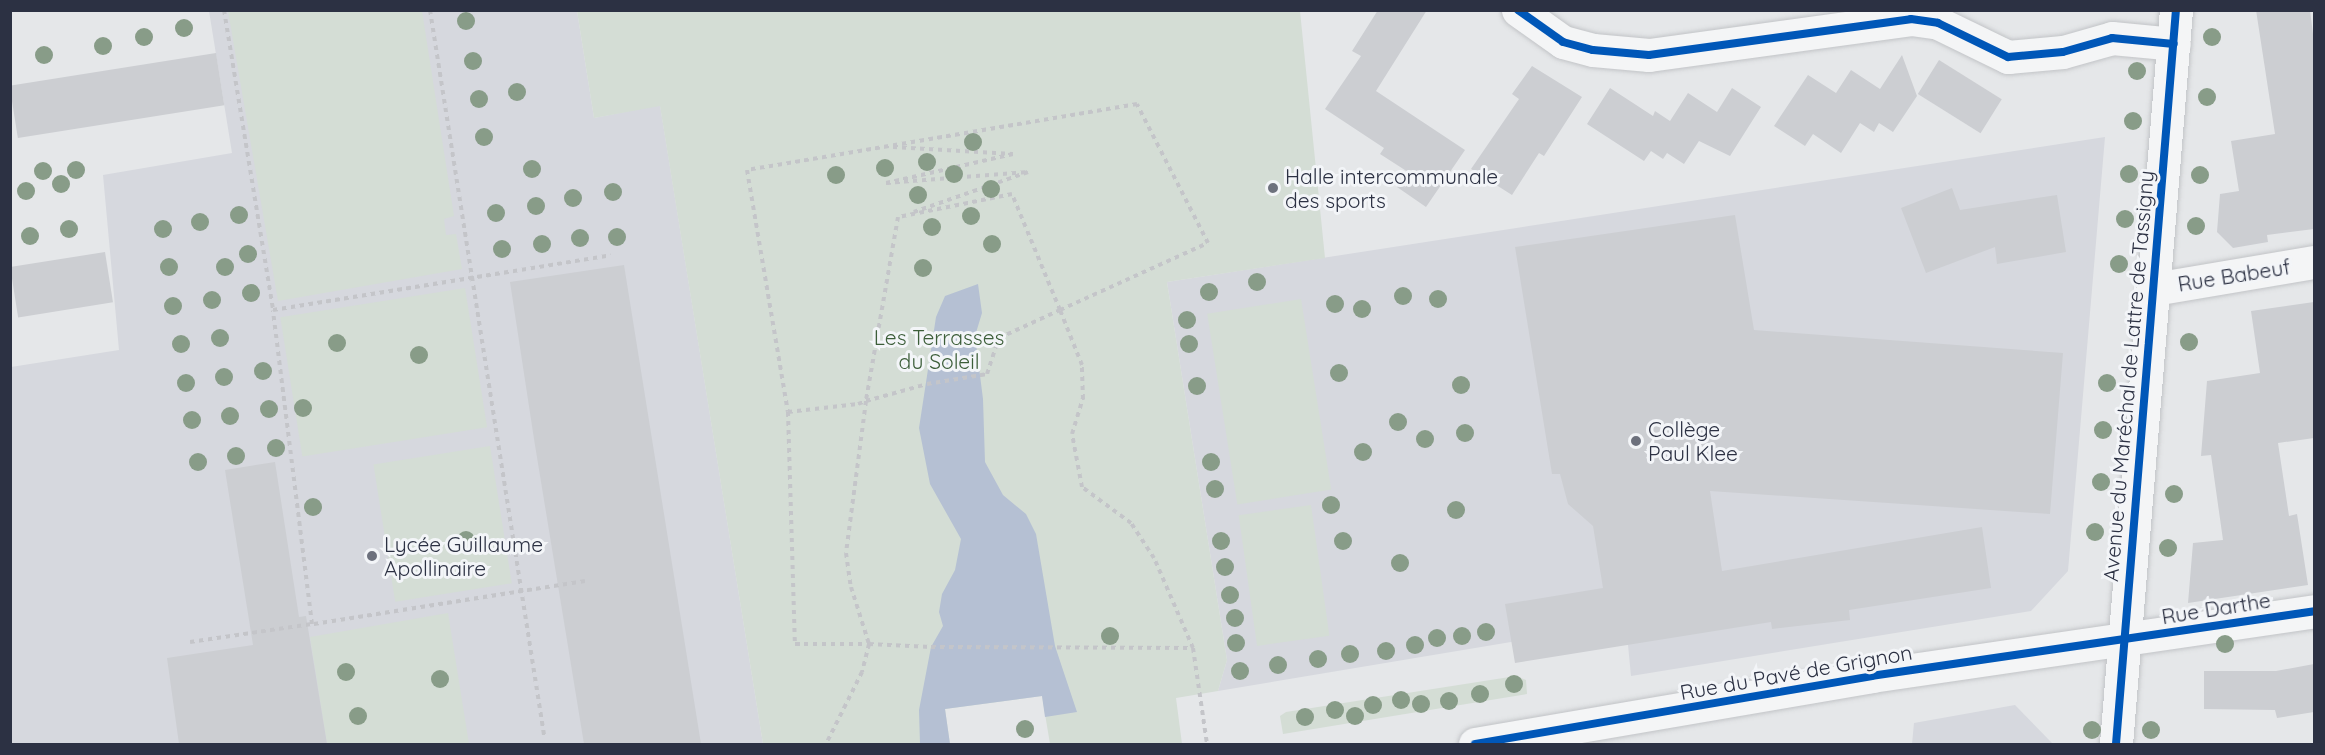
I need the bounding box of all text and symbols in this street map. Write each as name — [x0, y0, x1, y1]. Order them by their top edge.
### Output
place label: Halle intercommunale des sports — [1285, 163, 1498, 213]
street label: Avenue du Maréchal de Lattre de Tassigny — [2097, 169, 2159, 583]
marker: Halle intercommunale des sports — [1266, 181, 1280, 195]
street label: Rue Babeuf — [2176, 254, 2292, 296]
park label: Les Terrasses du Soleil — [874, 324, 1004, 374]
place label: Collège Paul Klee — [1648, 416, 1738, 466]
marker: Collège Paul Klee — [1629, 434, 1643, 448]
place label: Lycée Guillaume Apollinaire — [384, 531, 543, 581]
marker: Lycée Guillaume Apollinaire — [365, 549, 379, 563]
street label: Rue Darthe — [2160, 587, 2272, 629]
street label: Rue du Pavé de Grignon — [1678, 639, 1914, 705]

